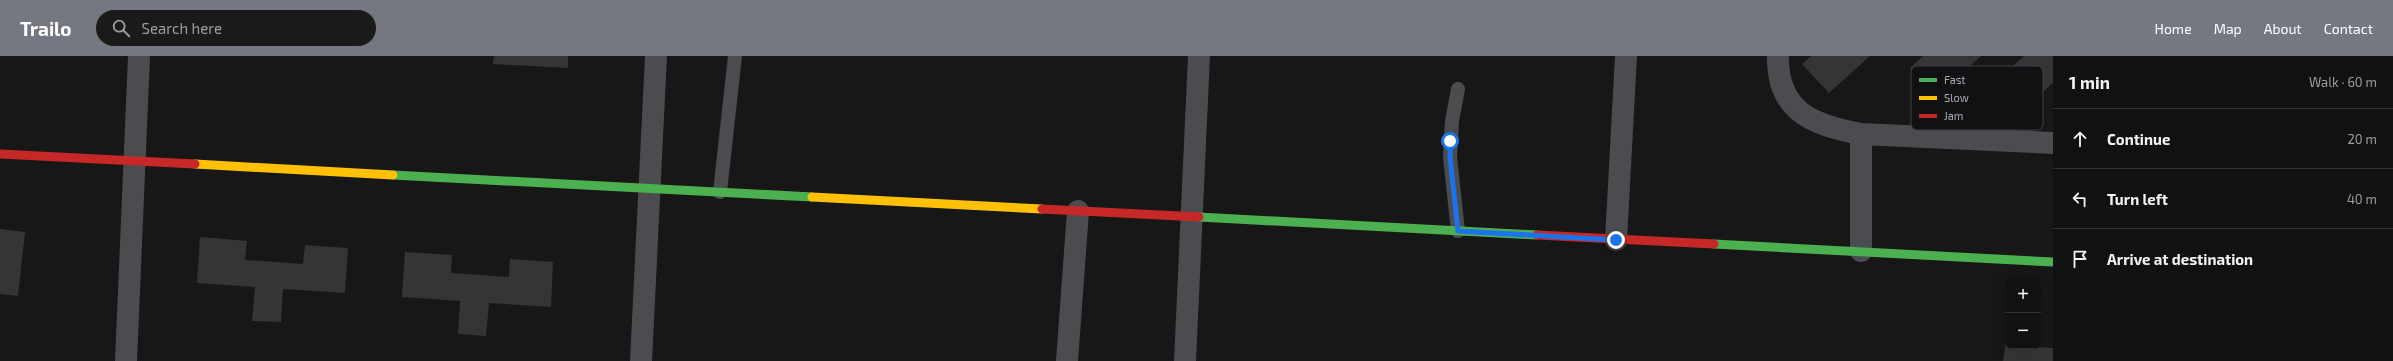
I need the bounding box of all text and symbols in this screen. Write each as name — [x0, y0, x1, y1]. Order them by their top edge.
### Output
search box — [96, 10, 376, 46]
text: Trailo — [20, 17, 72, 40]
icon: search — [110, 17, 132, 39]
text: Search here — [142, 19, 222, 37]
text: Home — [2155, 20, 2192, 37]
text: Map — [2214, 20, 2242, 37]
text: About — [2264, 20, 2302, 37]
text: Contact — [2324, 20, 2373, 37]
legend — [1911, 66, 2043, 130]
text: 1 min — [2069, 72, 2110, 92]
text: Fast — [1944, 73, 1966, 86]
text: Walk · 60 m — [2309, 74, 2377, 90]
text: Slow — [1944, 91, 1969, 104]
text: Jam — [1944, 109, 1963, 122]
icon: ahead — [2069, 128, 2091, 150]
text: Continue — [2107, 130, 2170, 148]
text: 20 m — [2348, 131, 2377, 147]
route start — [1441, 132, 1459, 150]
icon: left — [2069, 188, 2091, 210]
text: Turn left — [2107, 190, 2168, 208]
text: 40 m — [2347, 191, 2377, 207]
route end — [1607, 231, 1625, 249]
icon: arrive — [2069, 248, 2091, 270]
text: Arrive at destination — [2107, 250, 2253, 268]
map controls — [2005, 277, 2041, 349]
button: + — [2005, 277, 2041, 313]
button: − — [2005, 313, 2041, 349]

